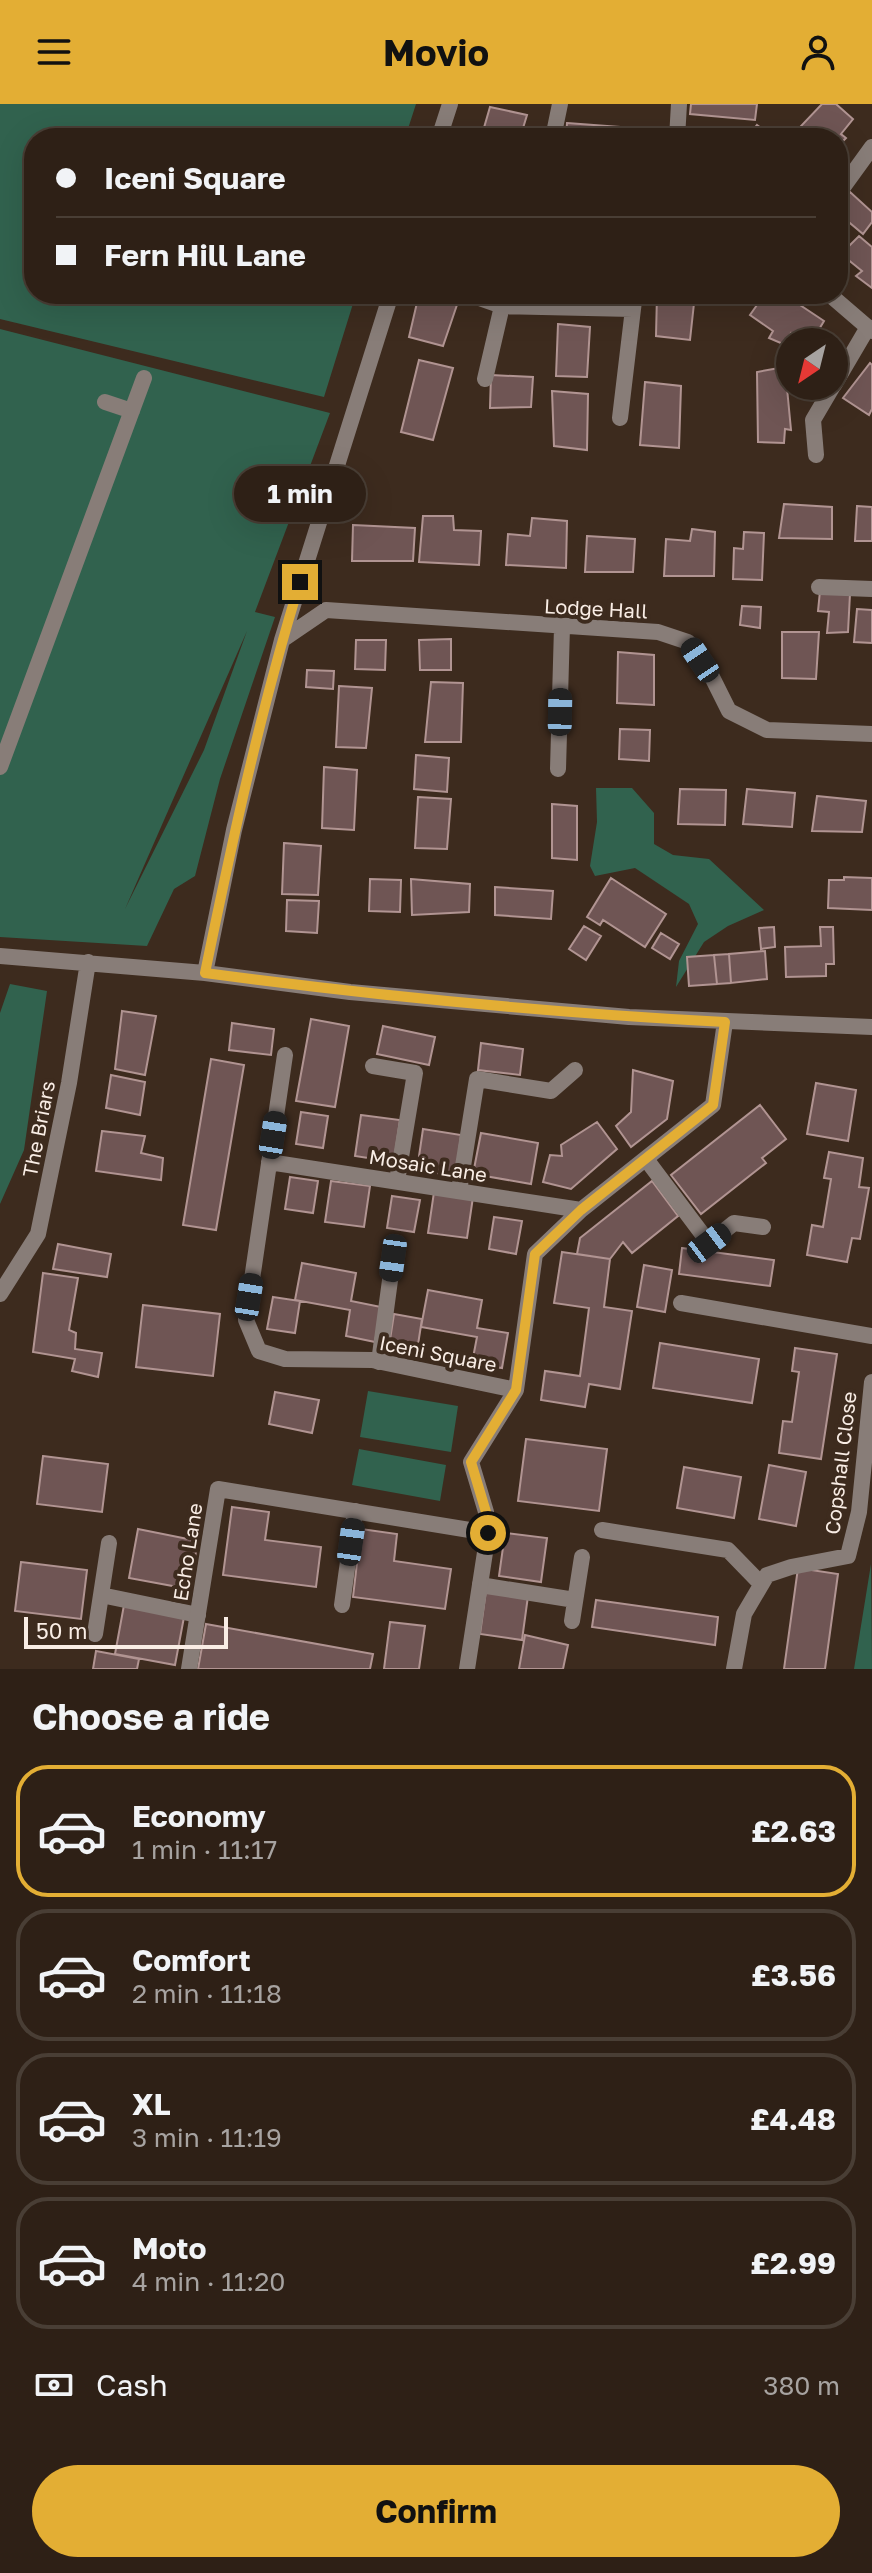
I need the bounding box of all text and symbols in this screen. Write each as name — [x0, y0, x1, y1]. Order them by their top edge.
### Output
icon: menu — [32, 30, 76, 74]
icon: person — [796, 30, 840, 74]
text: Movio — [383, 31, 489, 74]
text: Iceni Square — [104, 160, 286, 196]
text: Fern Hill Lane — [104, 237, 306, 273]
north arrow — [776, 328, 848, 400]
map controls — [776, 328, 848, 400]
callout: 1 min — [234, 466, 366, 522]
text: 1 min — [267, 478, 333, 509]
route end — [282, 564, 318, 600]
street label: Lodge Hall — [544, 593, 648, 623]
car — [677, 633, 723, 687]
car — [548, 688, 572, 736]
street label: The Briars — [17, 1079, 59, 1179]
car — [257, 1109, 289, 1161]
street label: Mosaic Lane — [367, 1144, 489, 1186]
car — [683, 1219, 735, 1267]
car — [378, 1233, 408, 1283]
car — [233, 1271, 265, 1323]
street label: Iceni Square — [377, 1330, 499, 1376]
street label: Copshall Close — [819, 1390, 861, 1536]
street label: Echo Lane — [167, 1501, 207, 1603]
route start — [470, 1515, 506, 1551]
car — [336, 1517, 366, 1567]
scale bar — [24, 1613, 228, 1649]
text: 50 m — [36, 1617, 87, 1644]
text: Choose a ride — [32, 1695, 270, 1738]
icon: car — [36, 1795, 108, 1867]
text: Economy — [132, 1798, 266, 1834]
text: £2.63 — [751, 1813, 836, 1849]
text: 1 min · 11:17 — [132, 1834, 277, 1865]
icon: car — [36, 1939, 108, 2011]
text: Comfort — [132, 1942, 251, 1978]
text: £3.56 — [751, 1957, 836, 1993]
text: 2 min · 11:18 — [132, 1978, 282, 2009]
icon: car — [36, 2083, 108, 2155]
text: XL — [132, 2086, 171, 2122]
text: £4.48 — [750, 2101, 836, 2137]
text: 3 min · 11:19 — [132, 2122, 282, 2153]
icon: car — [36, 2227, 108, 2299]
text: Moto — [132, 2230, 207, 2266]
text: £2.99 — [750, 2245, 836, 2281]
text: 4 min · 11:20 — [132, 2266, 285, 2297]
icon: cash — [32, 2363, 76, 2407]
text: Cash — [96, 2367, 168, 2403]
text: 380 m — [763, 2370, 840, 2401]
button: Confirm — [32, 2465, 840, 2557]

